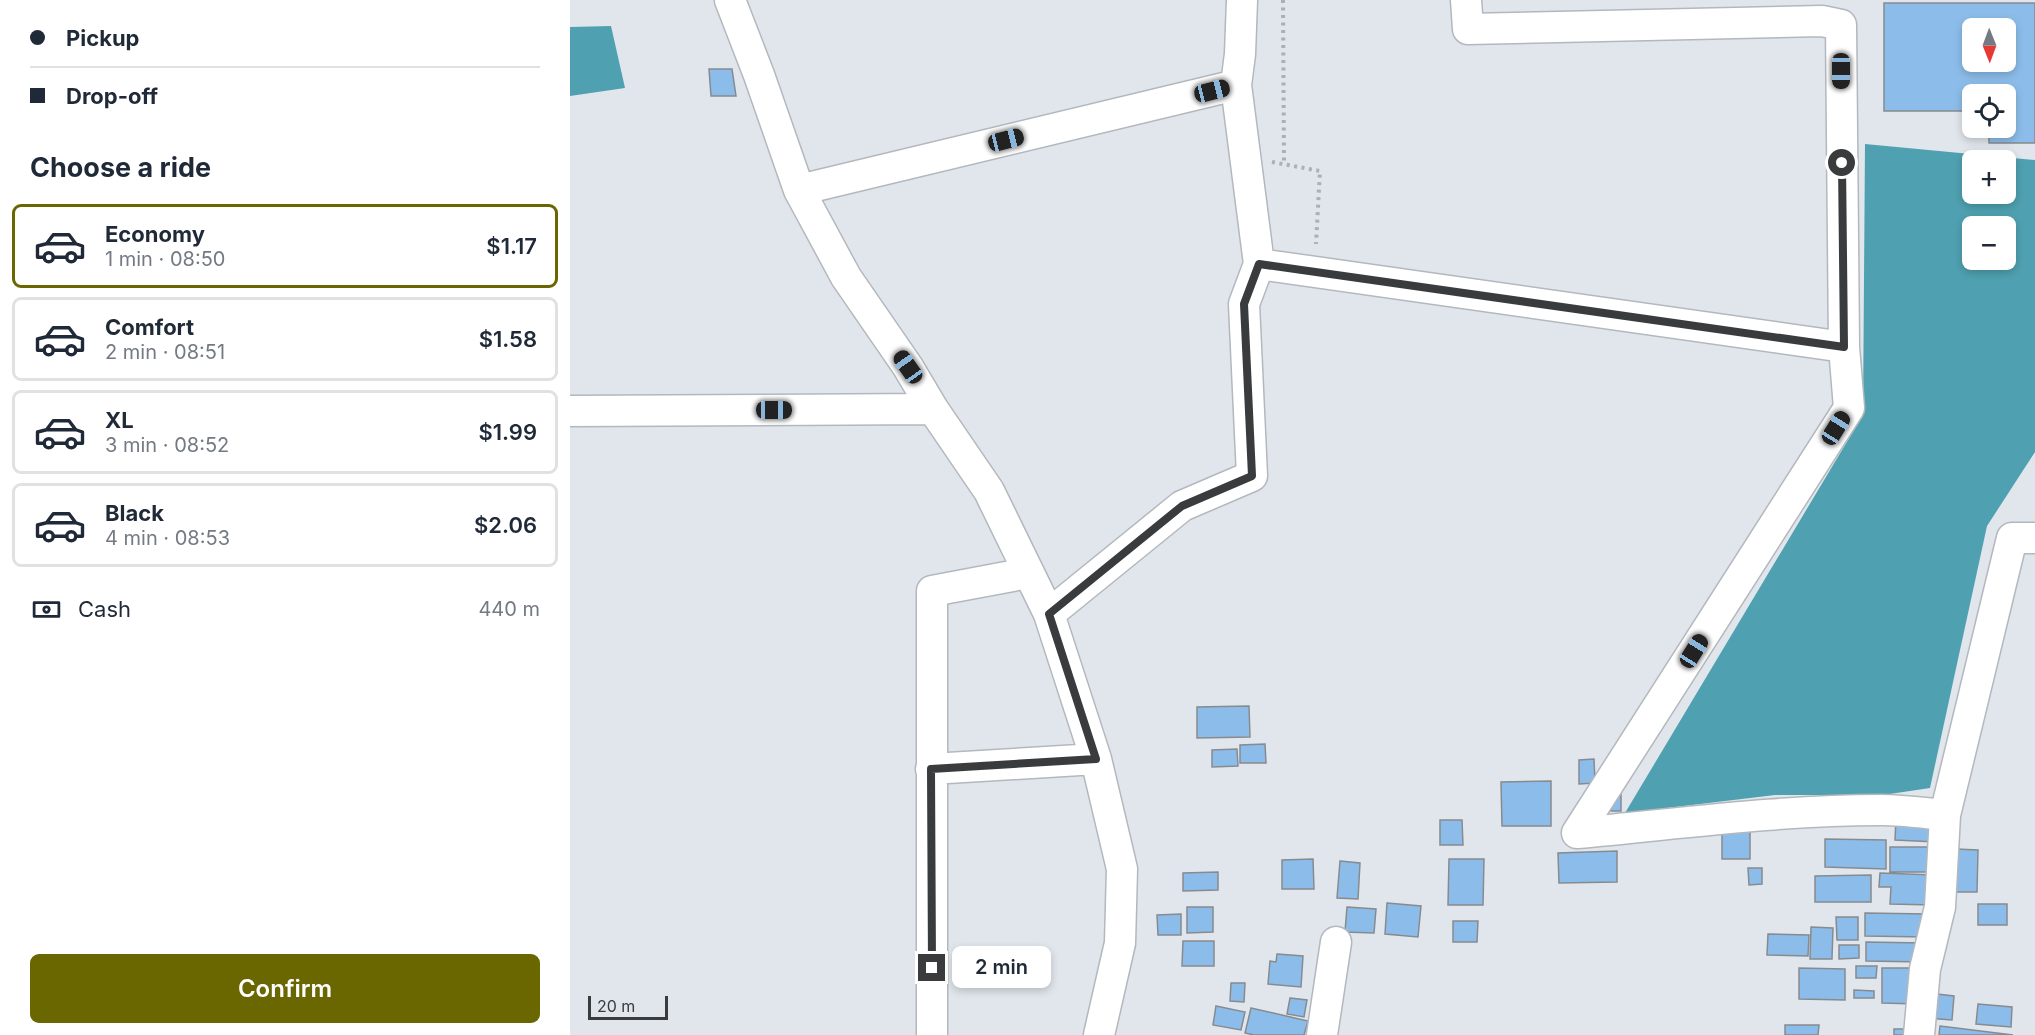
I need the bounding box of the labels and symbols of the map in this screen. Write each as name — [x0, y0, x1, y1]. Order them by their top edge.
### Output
north arrow — [1962, 18, 2016, 72]
car — [1832, 53, 1850, 89]
car — [1192, 78, 1232, 104]
car — [986, 127, 1026, 153]
route start — [1828, 149, 1855, 176]
car — [890, 347, 926, 387]
car — [756, 401, 792, 419]
car — [1819, 408, 1853, 448]
car — [1677, 631, 1711, 671]
callout: 2 min — [953, 947, 1052, 989]
route end — [918, 954, 945, 981]
scale bar — [588, 993, 668, 1020]

